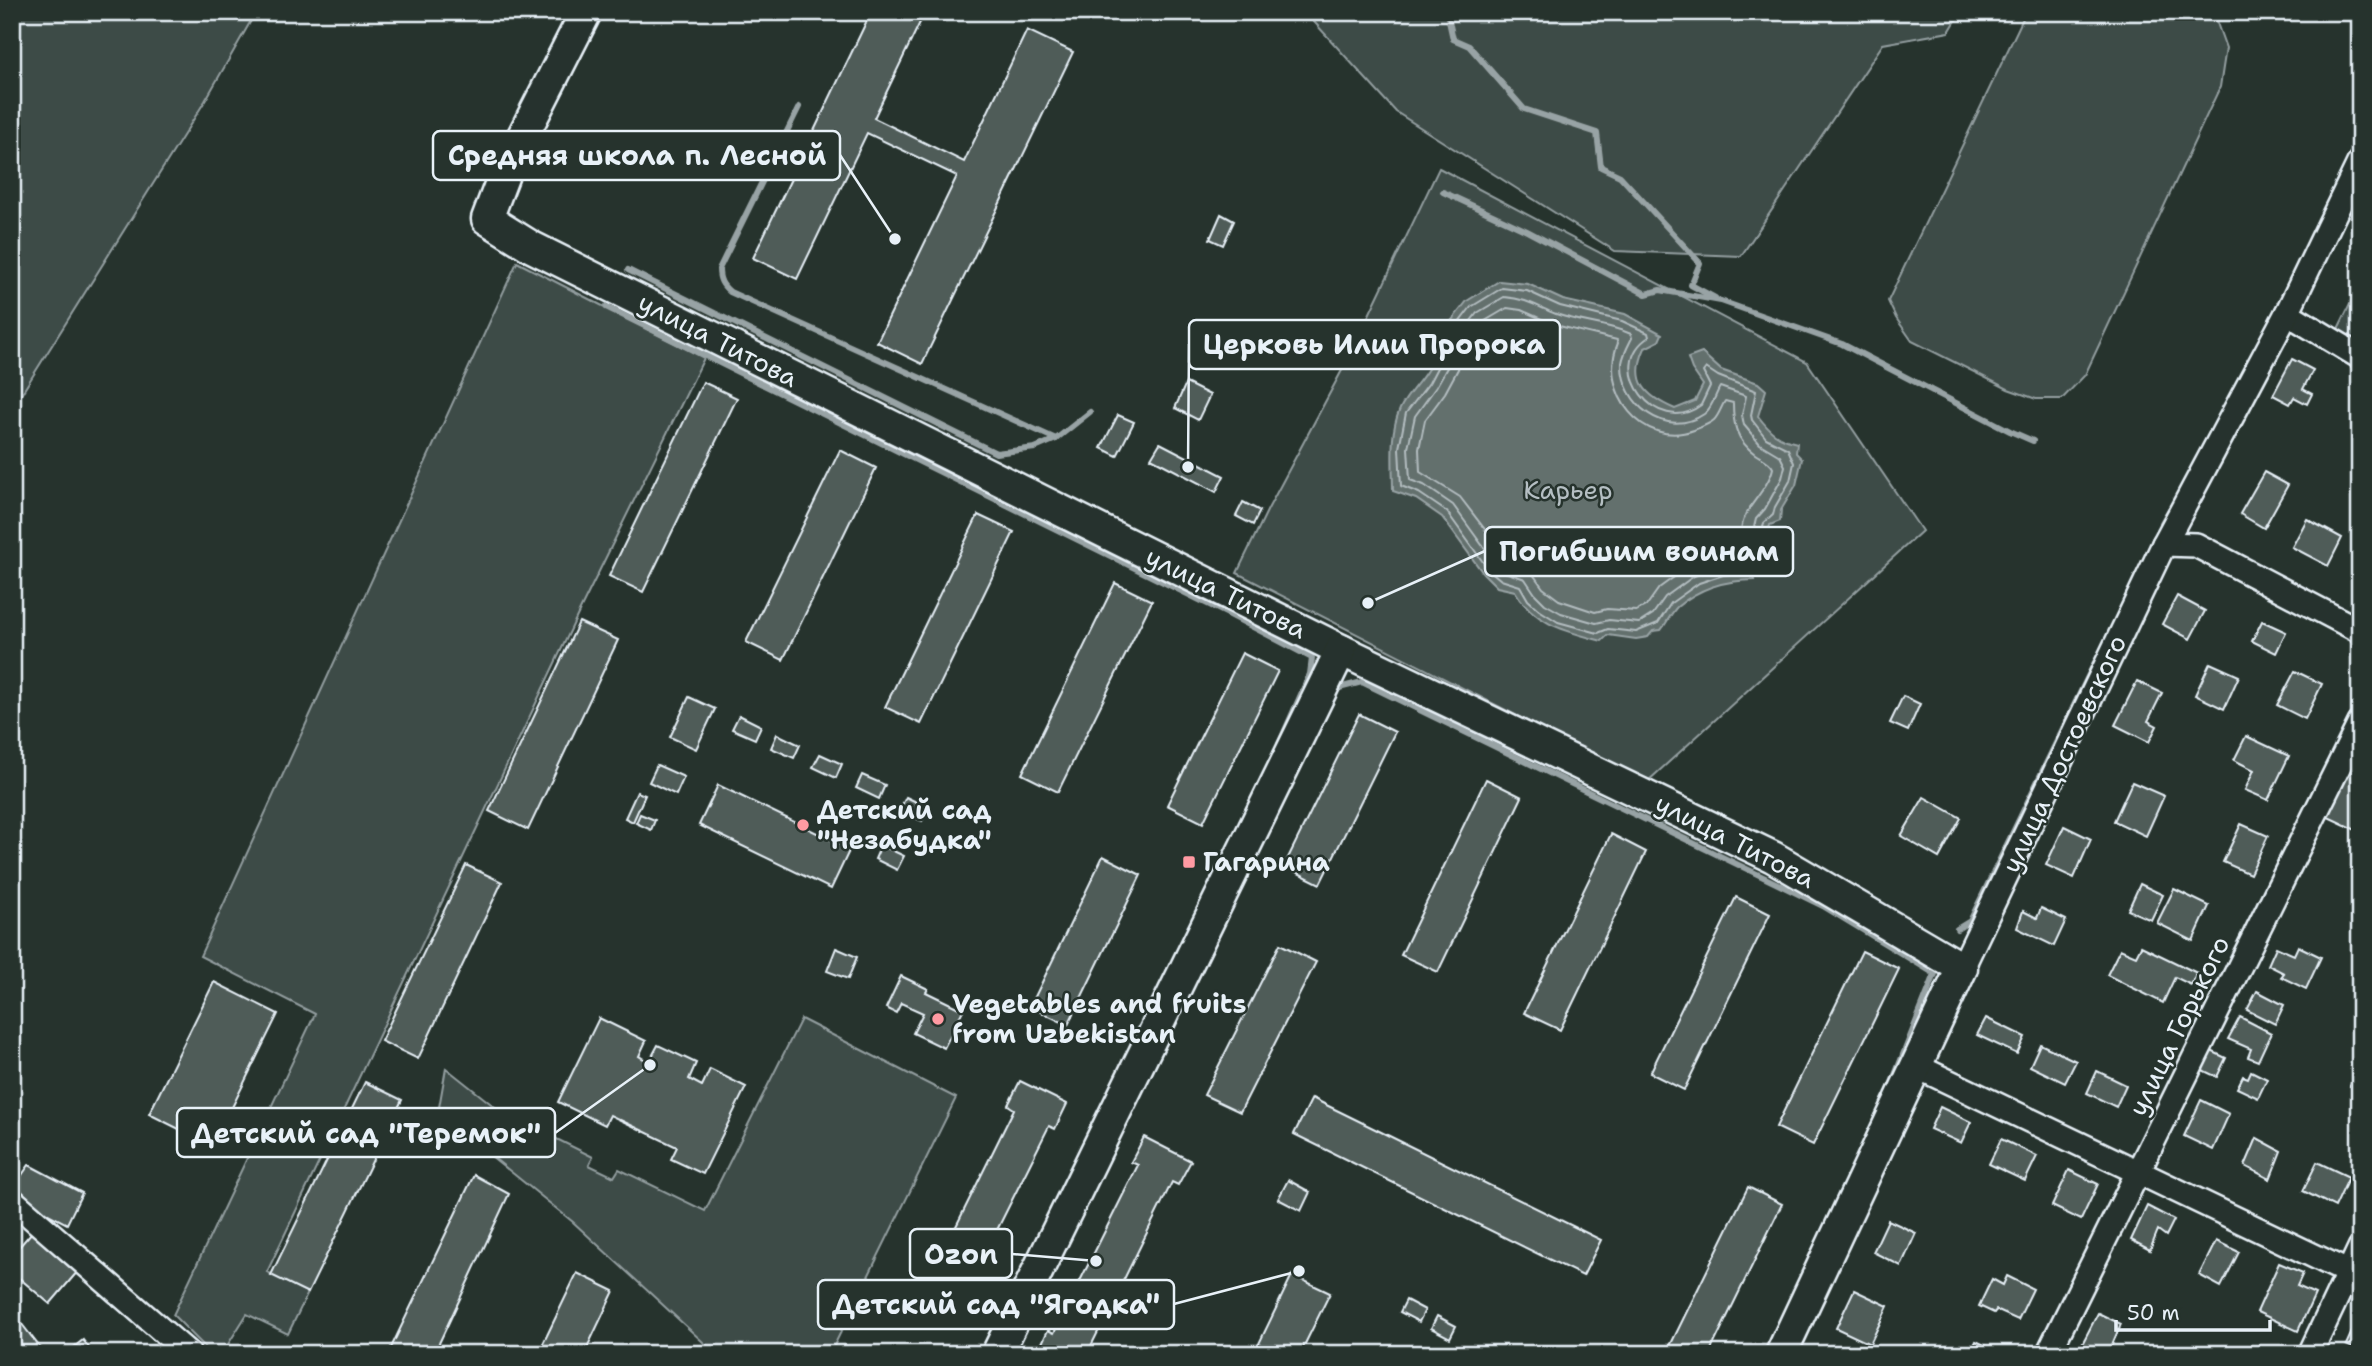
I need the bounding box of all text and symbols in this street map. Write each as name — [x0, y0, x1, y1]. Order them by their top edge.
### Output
callout: Средняя школа п. Лесной — [433, 131, 840, 180]
text: Средняя школа п. Лесной — [448, 136, 826, 174]
street label: улица Титова — [632, 284, 804, 395]
callout: Церковь Илии Пророка — [1189, 320, 1560, 369]
text: Церковь Илии Пророка — [1203, 325, 1545, 363]
park label: Карьер — [1523, 472, 1613, 507]
callout: Погибшим воинам — [1485, 527, 1793, 576]
text: Погибшим воинам — [1499, 532, 1779, 570]
street label: улица Титова — [1140, 538, 1313, 647]
street label: улица Достоевского — [1993, 629, 2134, 878]
street label: улица Титова — [1649, 785, 1821, 896]
place label: Детский сад "Незабудка" — [817, 792, 992, 857]
marker: Детский сад "Незабудка" — [795, 817, 811, 833]
place label: Гагарина — [1203, 844, 1330, 879]
marker: Гагарина — [1181, 854, 1197, 870]
street label: улица Горького — [2120, 930, 2237, 1122]
place label: Vegetables and fruits from Uzbekistan — [952, 986, 1247, 1051]
marker: Vegetables and fruits from Uzbekistan — [930, 1011, 946, 1027]
callout: Детский сад "Теремок" — [177, 1108, 555, 1157]
text: Детский сад "Теремок" — [191, 1114, 541, 1152]
callout: Ozon — [910, 1229, 1012, 1278]
text: Ozon — [924, 1235, 998, 1273]
callout: Детский сад "Ягодка" — [818, 1280, 1174, 1329]
text: Детский сад "Ягодка" — [832, 1285, 1160, 1323]
scale bar — [2116, 1289, 2270, 1333]
text: 50 m — [2127, 1299, 2180, 1327]

